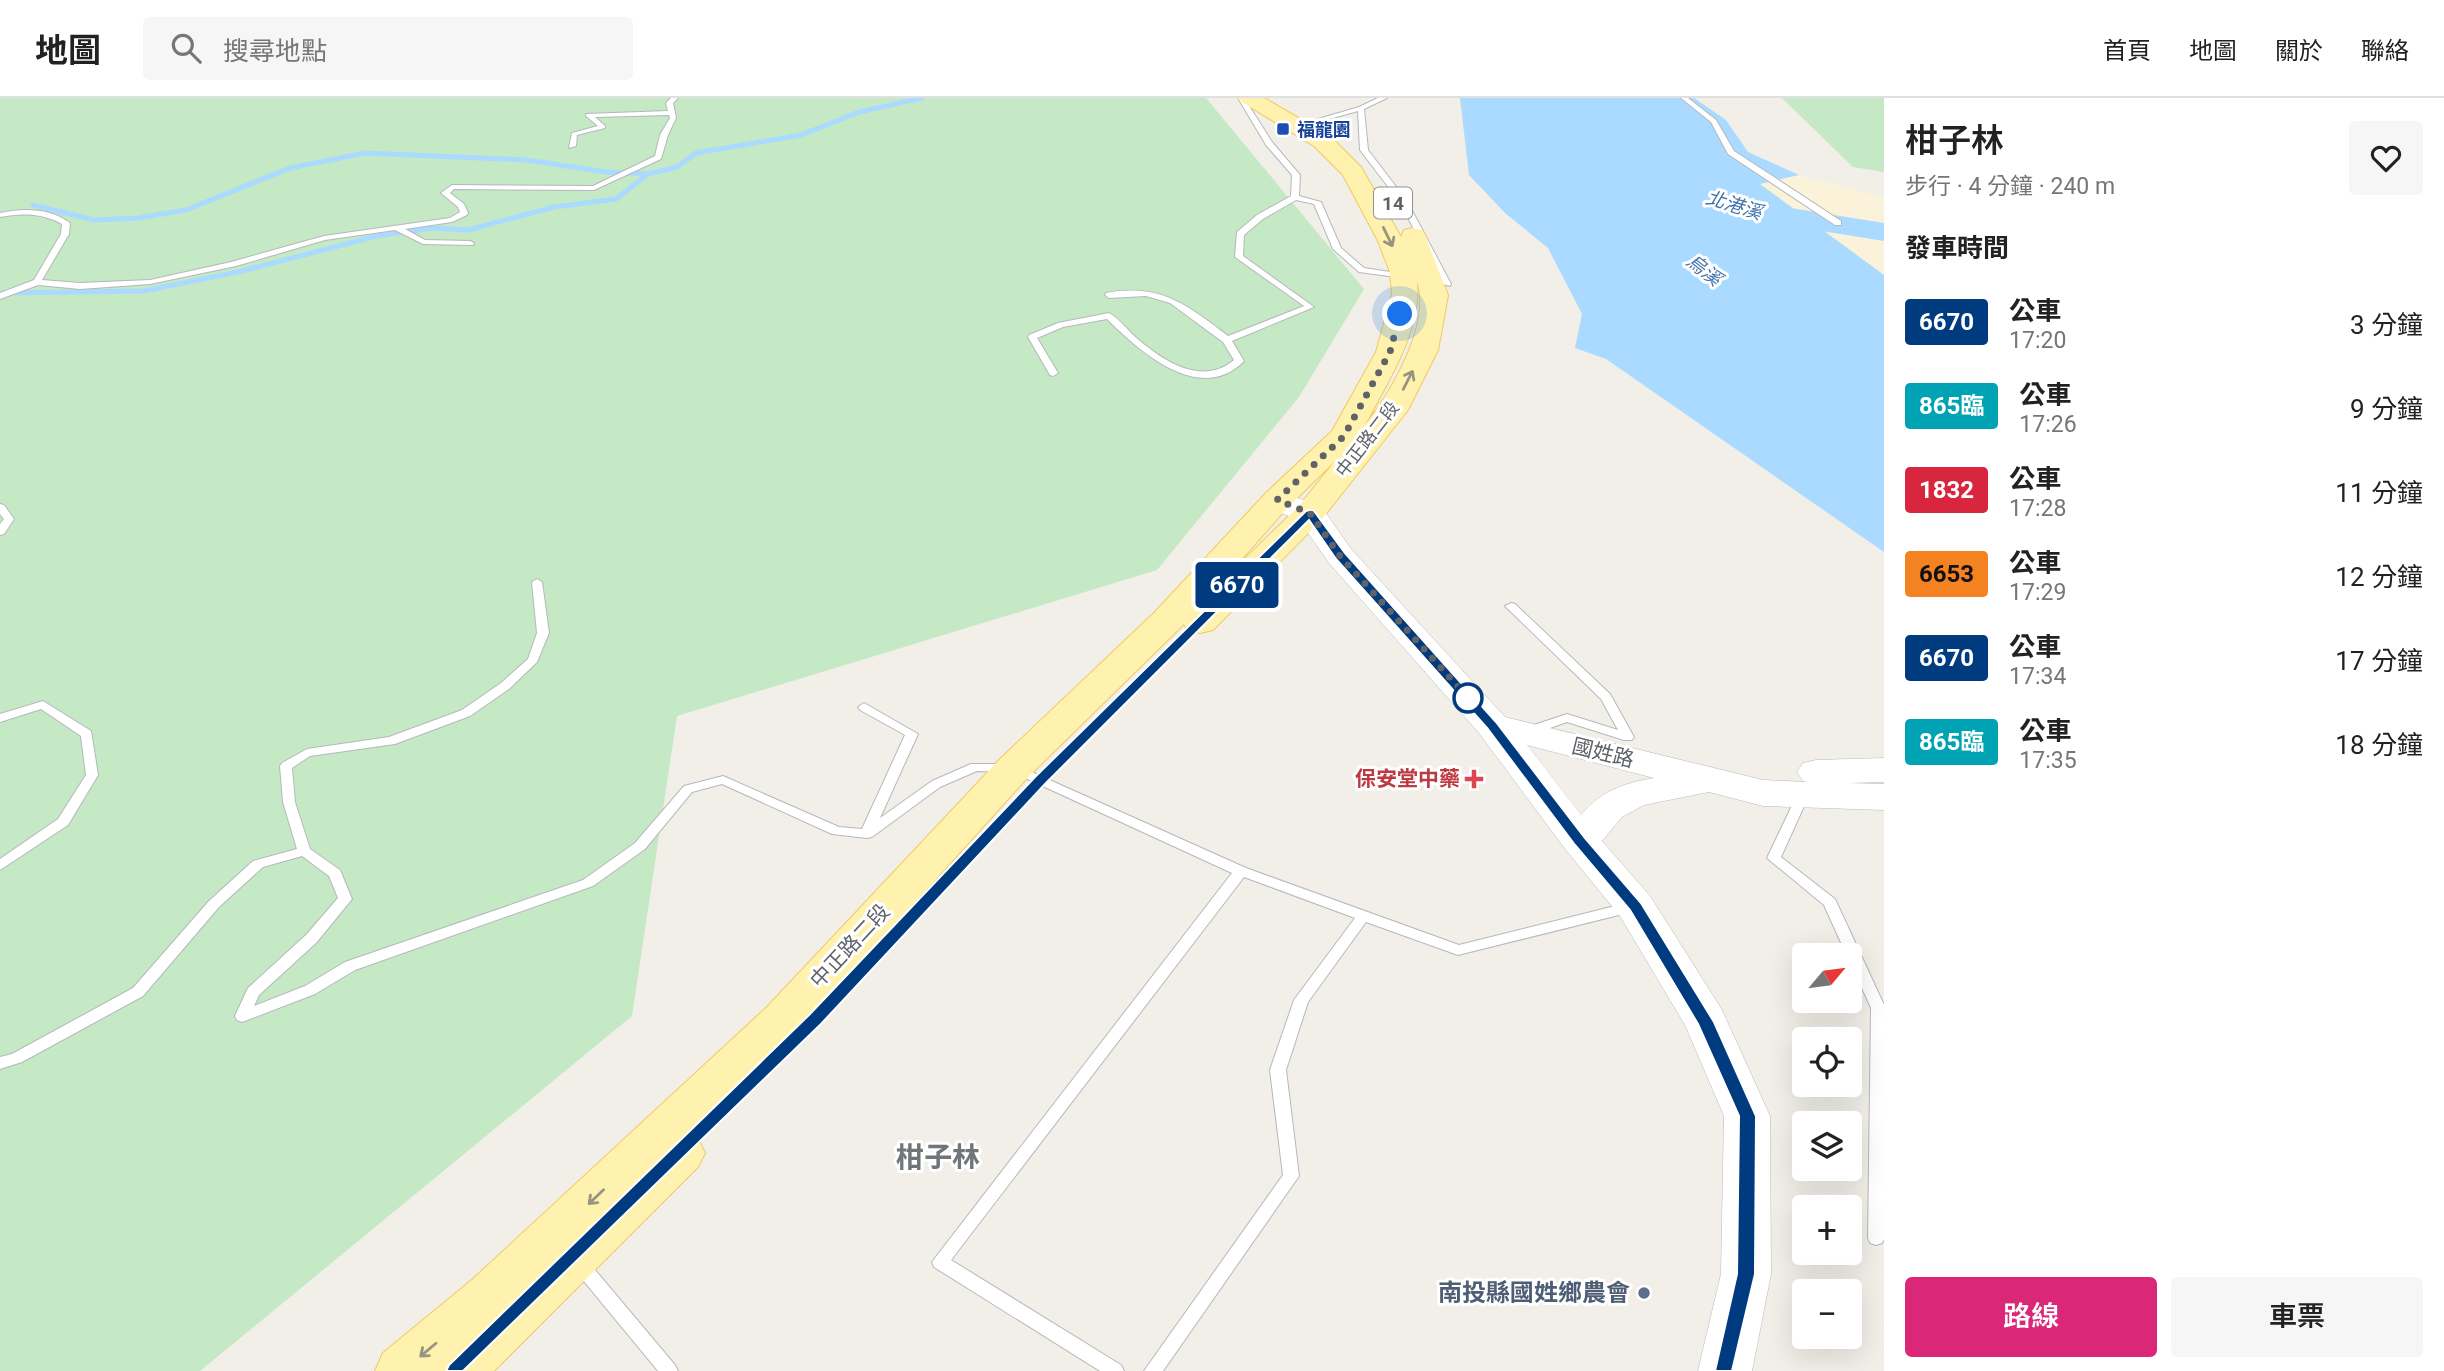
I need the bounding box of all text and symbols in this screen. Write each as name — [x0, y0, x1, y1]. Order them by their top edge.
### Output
search box — [143, 17, 633, 80]
icon: search — [167, 29, 205, 67]
text: 地圖 — [35, 31, 101, 70]
text: 搜尋地點 — [223, 36, 327, 66]
text: 首頁 — [2103, 37, 2151, 65]
text: 地圖 — [2189, 37, 2237, 65]
text: 關於 — [2275, 37, 2323, 65]
text: 聯絡 — [2361, 37, 2409, 65]
place label: 福龍園 — [1297, 119, 1351, 140]
marker: 福龍園 — [1275, 121, 1291, 137]
text: 柑子林 — [1905, 121, 2004, 160]
button: heart — [2349, 121, 2423, 195]
text: 步行 · 4 分鐘 · 240 m — [1905, 173, 2115, 200]
water label: 北港溪 — [1703, 186, 1767, 225]
road number: 14 — [1374, 188, 1412, 218]
one-way arrow — [1382, 226, 1396, 247]
text: 發車時間 — [1905, 233, 2009, 263]
water label: 烏溪 — [1682, 249, 1728, 293]
your location — [1382, 296, 1417, 331]
text: 公車 — [2009, 296, 2061, 326]
text: 6670 — [1919, 308, 1974, 336]
text: 3 分鐘 — [2350, 310, 2423, 340]
text: 17:20 — [2009, 327, 2066, 354]
one-way arrow — [1402, 370, 1416, 391]
text: 公車 — [2019, 380, 2071, 410]
text: 865臨 — [1919, 392, 1984, 420]
text: 9 分鐘 — [2350, 394, 2423, 424]
street label: 中正路二段 — [1331, 397, 1403, 481]
text: 17:26 — [2019, 411, 2077, 438]
text: 公車 — [2009, 464, 2061, 494]
text: 1832 — [1919, 476, 1974, 504]
text: 11 分鐘 — [2335, 478, 2423, 508]
text: 17:28 — [2009, 495, 2066, 522]
text: 公車 — [2009, 548, 2061, 578]
text: 6653 — [1919, 560, 1974, 588]
line badge: 6670 — [1188, 562, 1286, 608]
text: 12 分鐘 — [2335, 562, 2423, 592]
text: 6670 — [1209, 571, 1265, 599]
text: 17:29 — [2009, 579, 2066, 606]
text: 公車 — [2009, 632, 2061, 662]
text: 6670 — [1919, 644, 1974, 672]
text: 17 分鐘 — [2335, 646, 2423, 676]
text: 17:34 — [2009, 663, 2066, 690]
unlabelled marker — [1453, 683, 1483, 713]
text: 公車 — [2019, 716, 2071, 746]
text: 865臨 — [1919, 728, 1984, 756]
text: 18 分鐘 — [2335, 730, 2423, 760]
street label: 國姓路 — [1570, 734, 1636, 772]
text: 17:35 — [2019, 747, 2077, 774]
place label: 保安堂中藥 — [1355, 767, 1460, 791]
marker: 保安堂中藥 — [1466, 771, 1482, 787]
street label: 中正路二段 — [805, 899, 895, 993]
north arrow — [1792, 943, 1862, 1013]
map controls — [1792, 943, 1862, 1349]
button: locate — [1792, 1027, 1862, 1097]
button: layers — [1792, 1111, 1862, 1181]
district label: 柑子林 — [896, 1141, 980, 1174]
one-way arrow — [588, 1188, 605, 1205]
button: + — [1792, 1195, 1862, 1265]
button: 路線 — [1905, 1277, 2157, 1357]
button: 車票 — [2171, 1277, 2423, 1357]
place label: 南投縣國姓鄉農會 — [1438, 1279, 1630, 1307]
button: − — [1792, 1279, 1862, 1349]
marker: 南投縣國姓鄉農會 — [1636, 1285, 1652, 1301]
one-way arrow — [420, 1342, 438, 1358]

